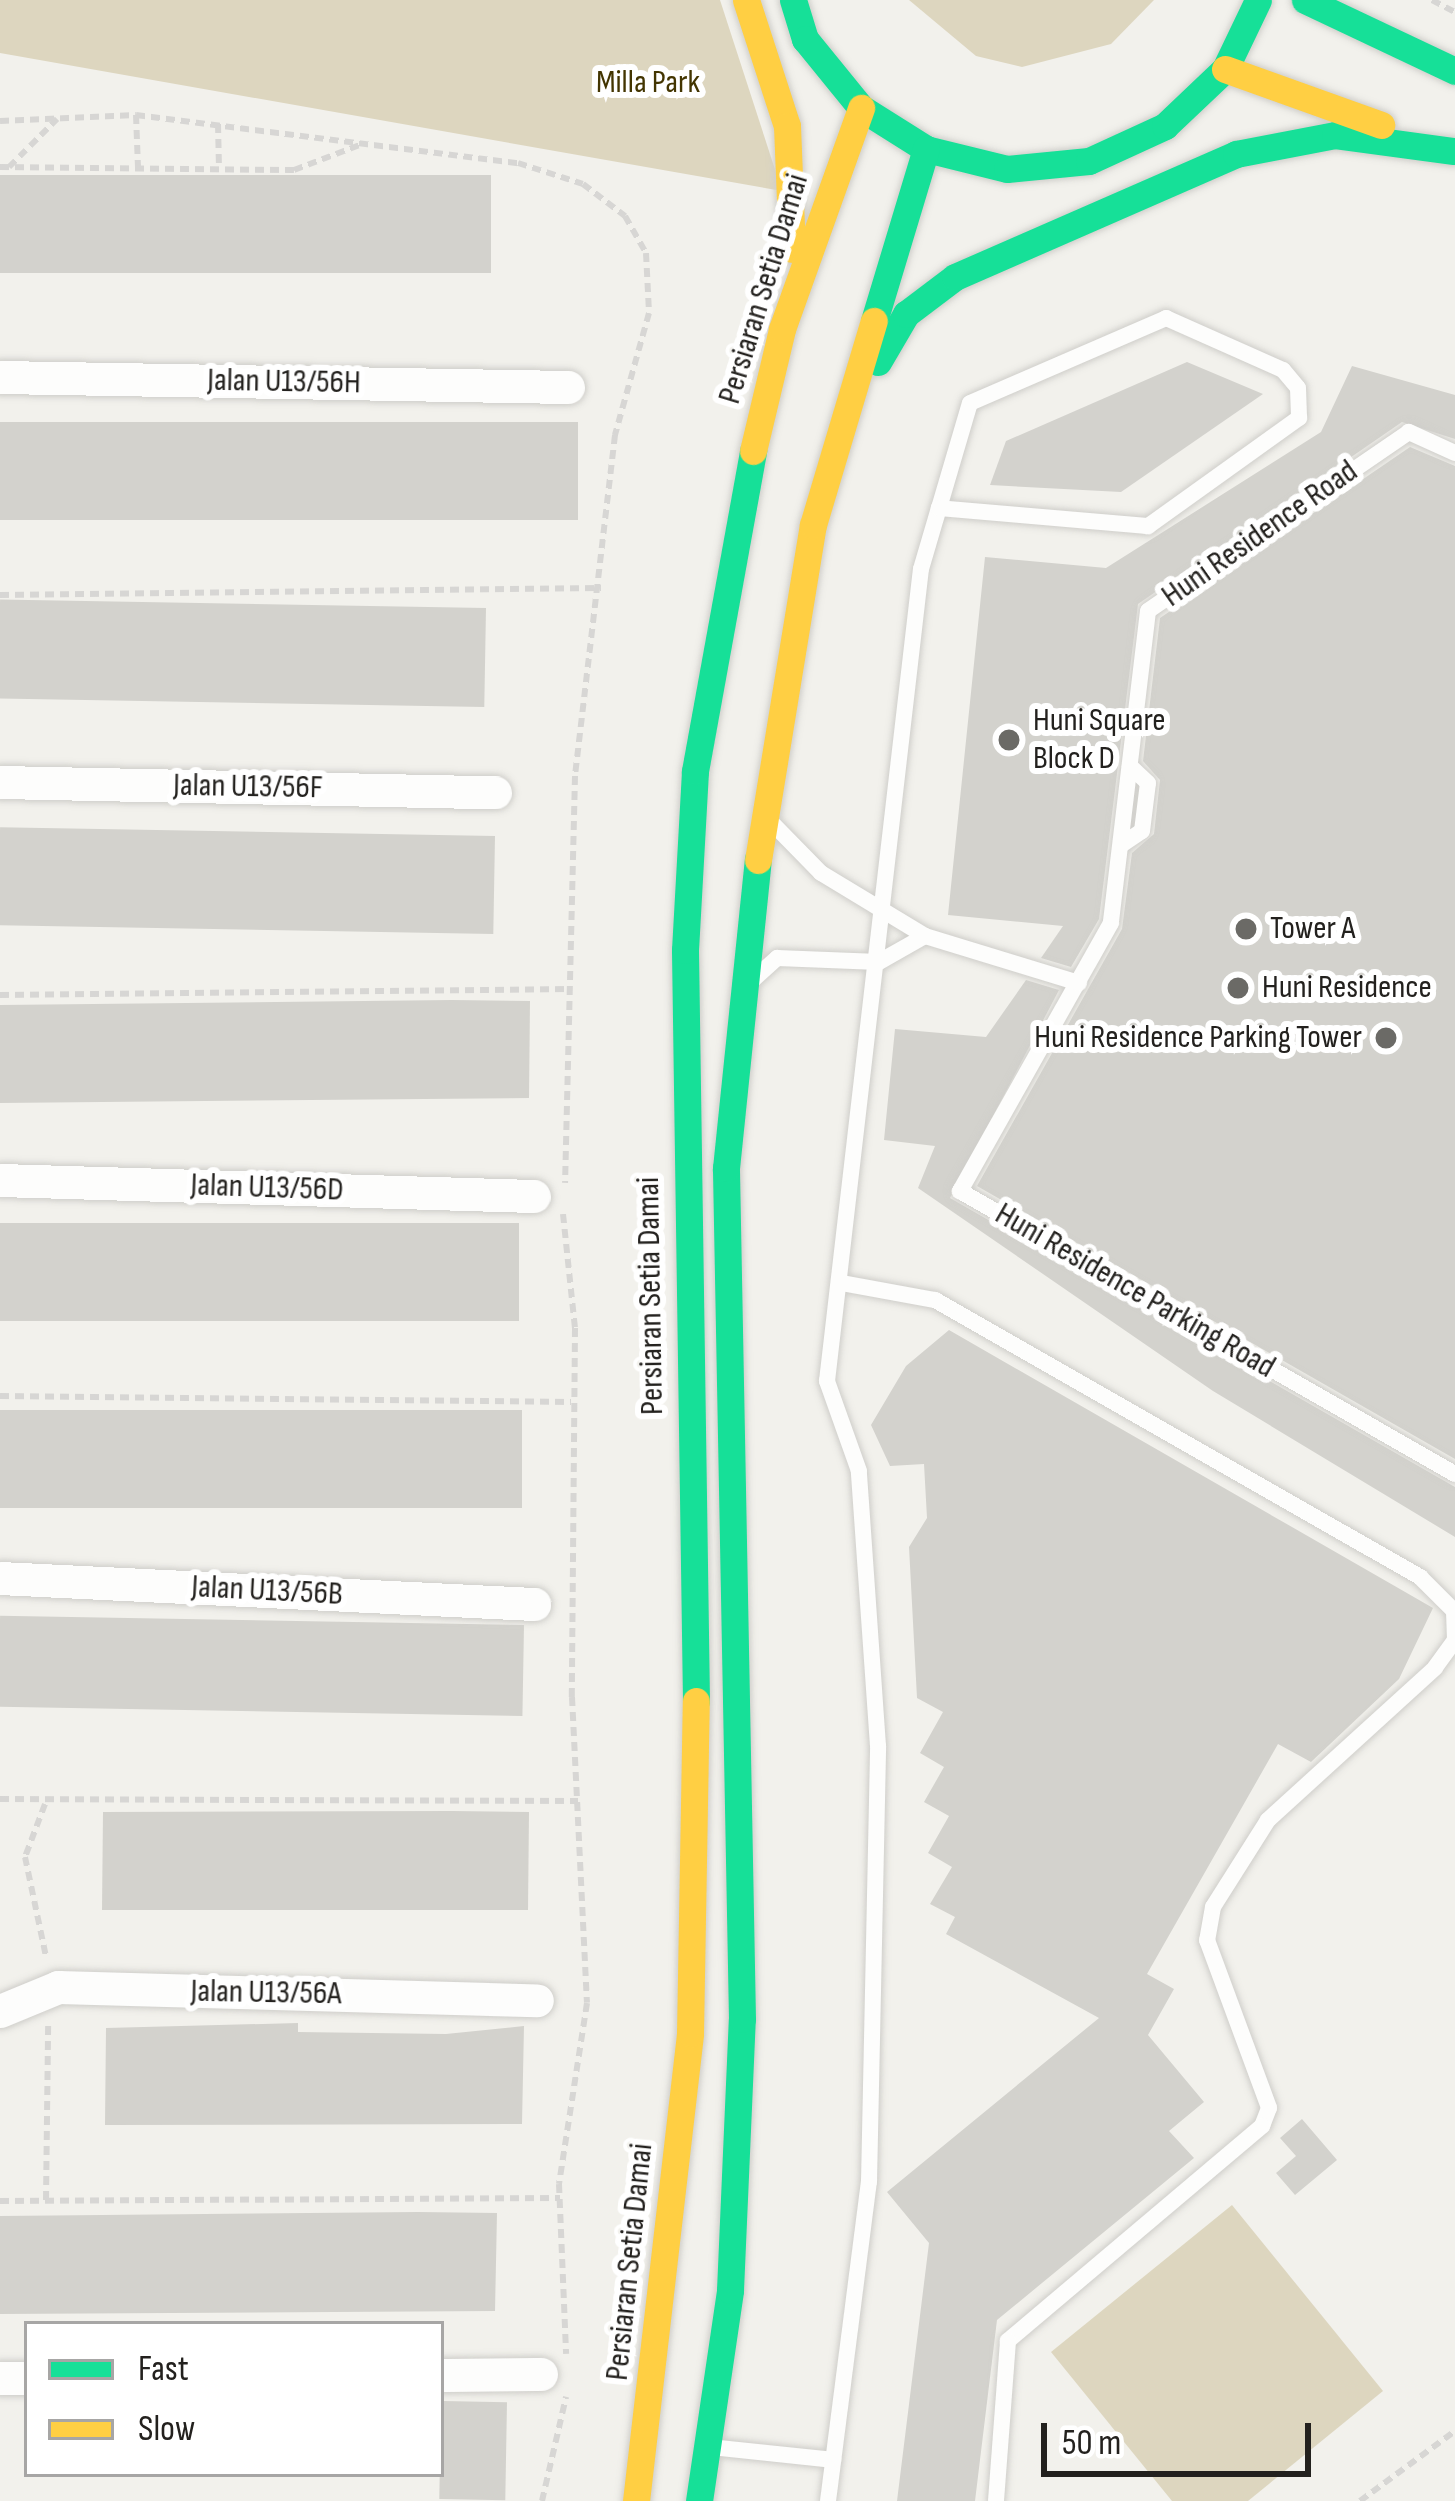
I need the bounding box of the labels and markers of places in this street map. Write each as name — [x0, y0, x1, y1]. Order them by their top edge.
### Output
place label: Huni Square Block D — [1033, 701, 1166, 779]
marker: Huni Square Block D — [996, 727, 1022, 753]
place label: Tower A — [1270, 909, 1355, 949]
marker: Tower A — [1233, 916, 1259, 942]
place label: Huni Residence — [1262, 968, 1432, 1008]
marker: Huni Residence — [1225, 975, 1251, 1001]
place label: Huni Residence Parking Tower — [1034, 1018, 1362, 1058]
marker: Huni Residence Parking Tower — [1373, 1025, 1399, 1051]

